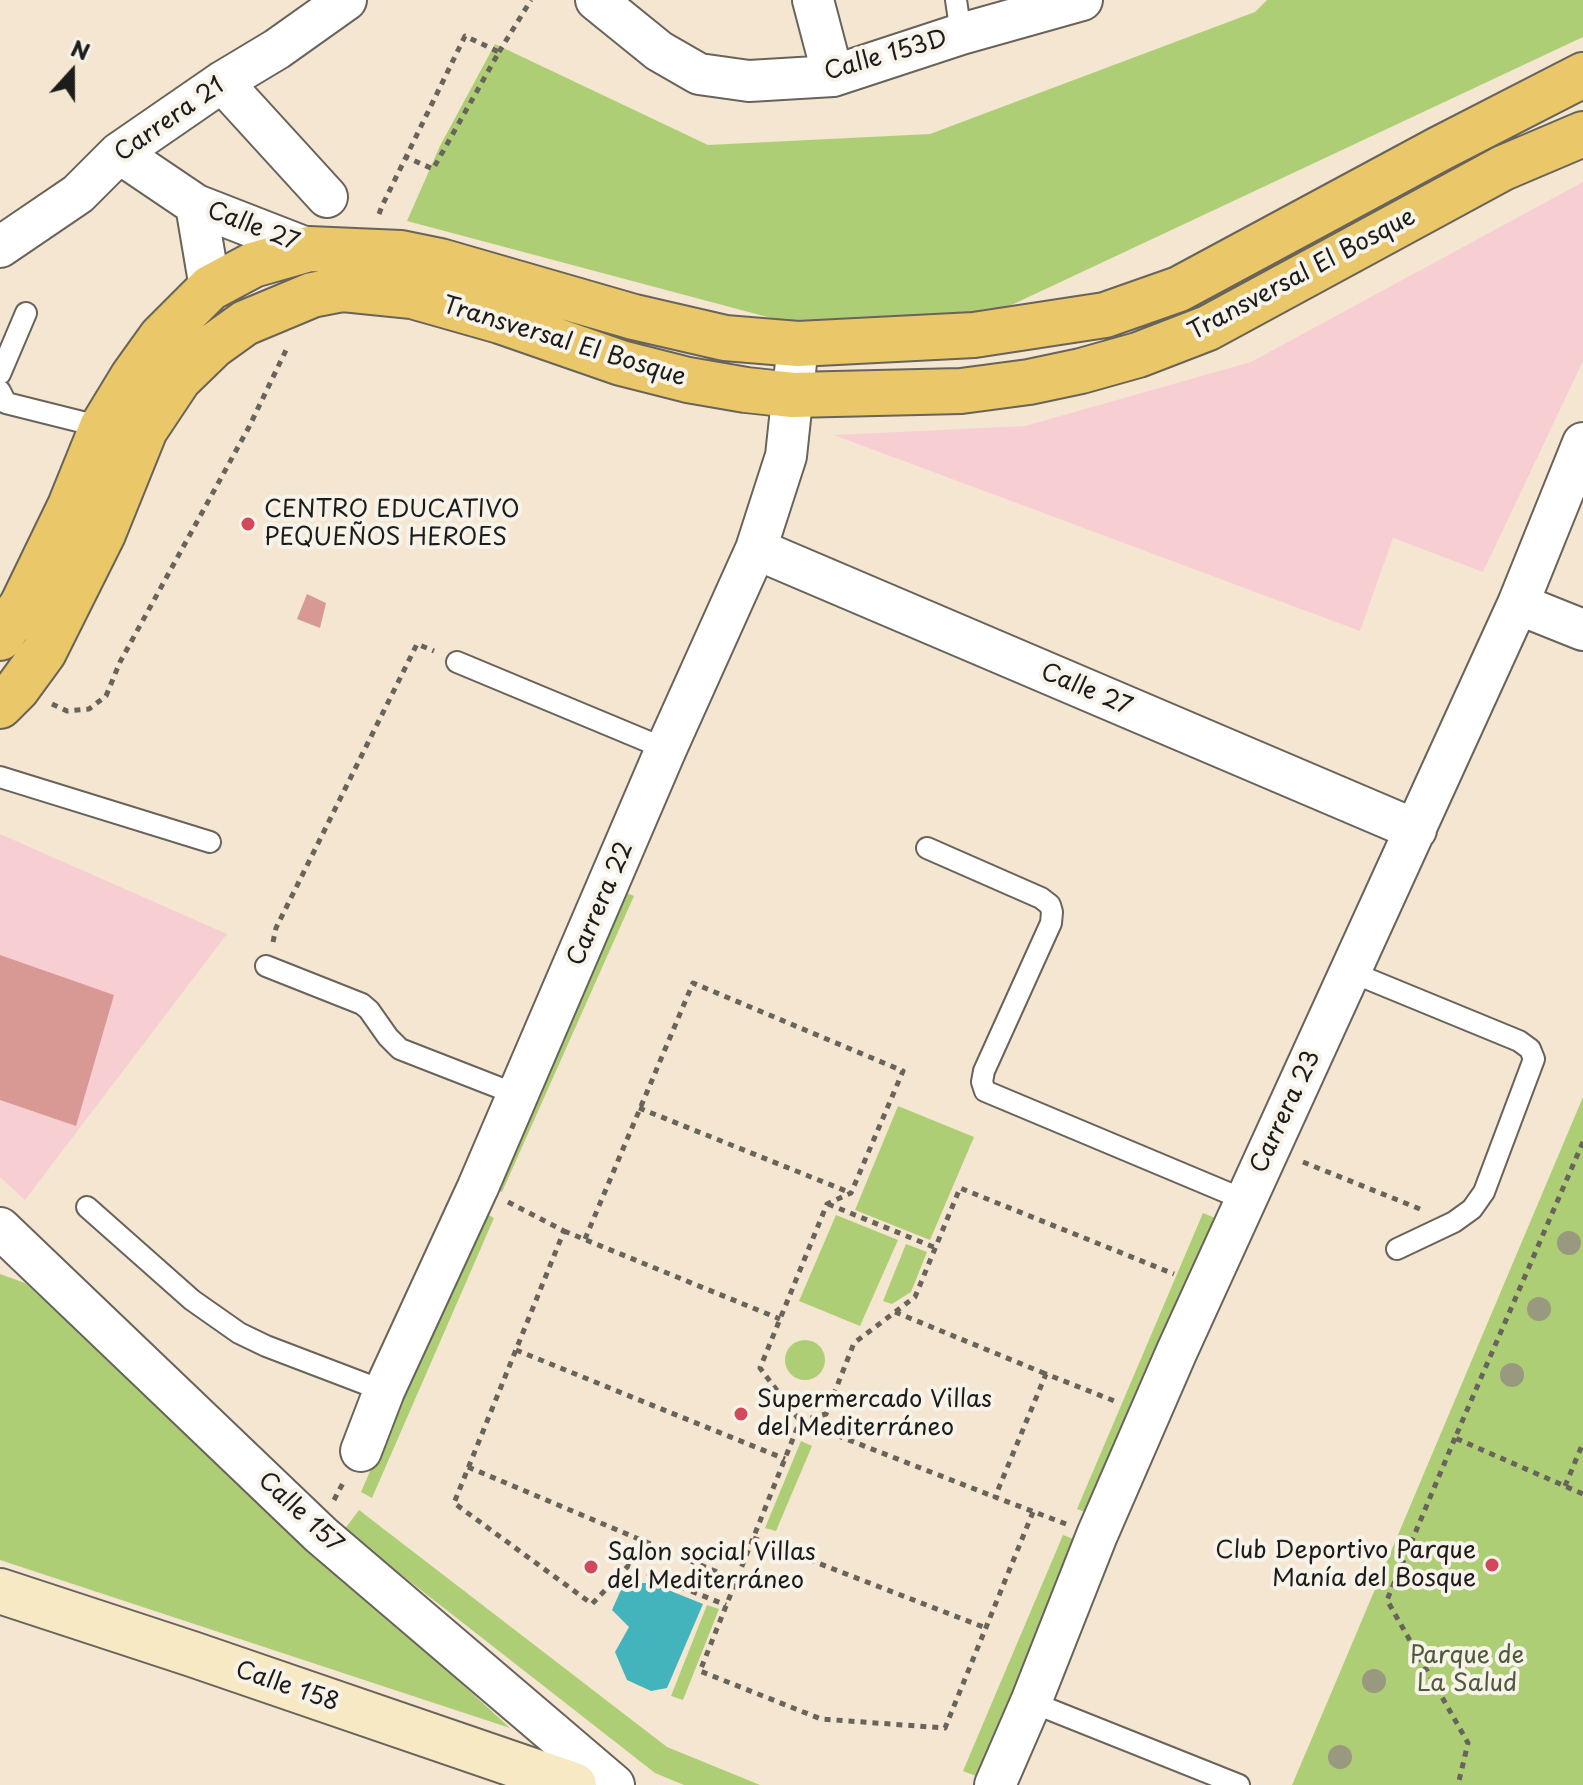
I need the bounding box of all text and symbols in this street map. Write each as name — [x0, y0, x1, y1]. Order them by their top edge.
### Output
street label: Calle 153D — [821, 25, 951, 87]
text: N — [67, 31, 95, 68]
north arrow — [32, 32, 112, 112]
street label: Carrera 21 — [110, 72, 230, 168]
street label: Calle 27 — [203, 196, 303, 258]
street label: Transversal El Bosque — [1184, 203, 1420, 347]
street label: Transversal El Bosque — [439, 291, 689, 393]
place label: CENTRO EDUCATIVO PEQUEÑOS HEROES — [264, 496, 520, 552]
marker: CENTRO EDUCATIVO PEQUEÑOS HEROES — [239, 515, 257, 533]
street label: Calle 27 — [1036, 658, 1136, 722]
street label: Carrera 22 — [562, 838, 640, 970]
street label: Carrera 23 — [1245, 1046, 1327, 1178]
place label: Supermercado Villas del Mediterráneo — [757, 1386, 992, 1442]
marker: Supermercado Villas del Mediterráneo — [732, 1405, 750, 1423]
street label: Calle 157 — [252, 1466, 348, 1560]
place label: Club Deportivo Parque Manía del Bosque — [1215, 1537, 1476, 1593]
place label: Salon social Villas del Mediterráneo — [607, 1539, 816, 1595]
marker: Club Deportivo Parque Manía del Bosque — [1483, 1556, 1501, 1574]
marker: Salon social Villas del Mediterráneo — [582, 1558, 600, 1576]
park label: Parque de La Salud — [1410, 1642, 1524, 1698]
street label: Calle 158 — [232, 1656, 342, 1718]

